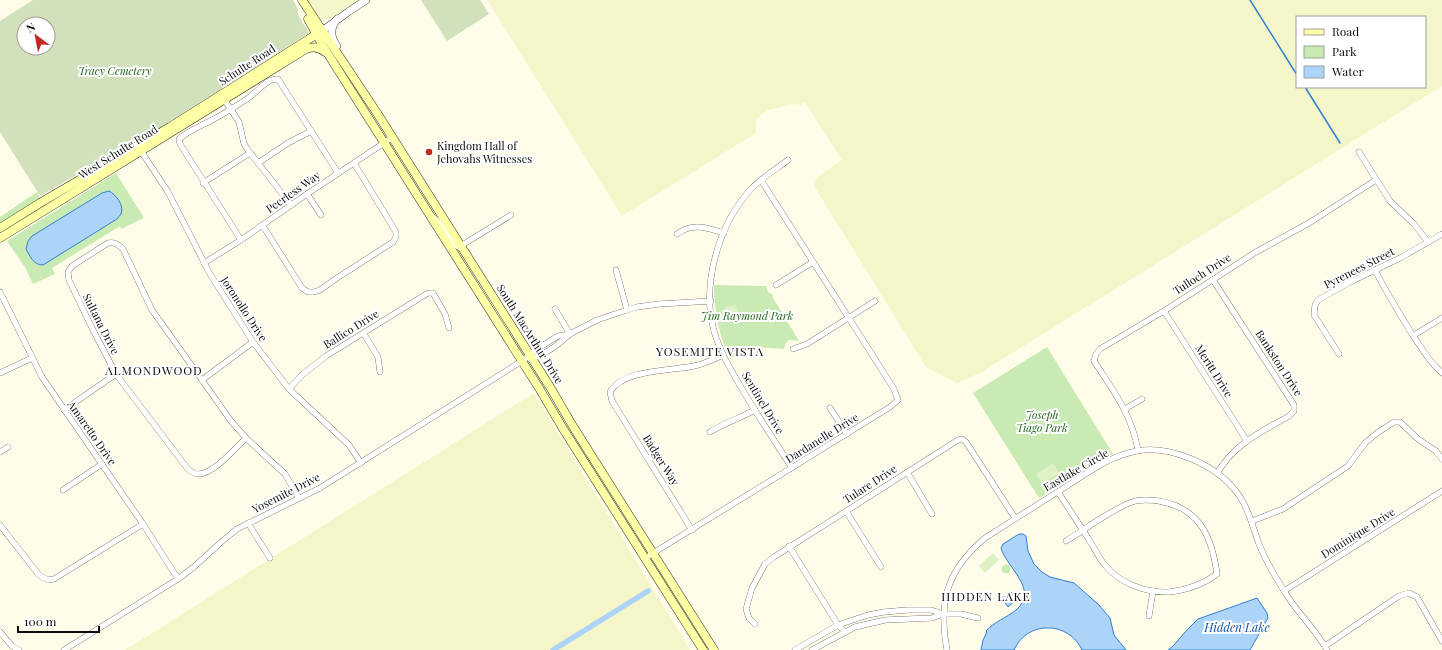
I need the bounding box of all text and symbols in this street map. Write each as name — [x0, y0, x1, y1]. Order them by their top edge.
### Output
north arrow — [16, 16, 56, 56]
legend — [1296, 16, 1426, 88]
text: N — [23, 19, 38, 36]
text: Road — [1332, 23, 1359, 39]
street label: Schulte Road — [216, 40, 278, 88]
text: Park — [1332, 43, 1357, 59]
park label: Tracy Cemetery — [78, 63, 152, 78]
text: Water — [1331, 63, 1365, 79]
street label: West Schulte Road — [74, 121, 161, 182]
place label: Kingdom Hall of Jehovahs Witnesses — [436, 138, 532, 166]
marker: Kingdom Hall of Jehovahs Witnesses — [424, 147, 434, 157]
street label: Peerless Way — [262, 167, 323, 216]
street label: Pyrenees Street — [1321, 243, 1397, 292]
street label: Tulloch Drive — [1170, 249, 1234, 298]
street label: Joronollo Drive — [217, 273, 271, 344]
street label: South MacArthur Drive — [494, 281, 567, 387]
street label: Sultana Drive — [80, 291, 123, 357]
street label: Ballico Drive — [320, 305, 382, 352]
park label: Jim Raymond Park — [701, 308, 793, 323]
street label: Bankston Drive — [1252, 327, 1307, 399]
street label: Meritt Drive — [1192, 341, 1237, 400]
district label: YOSEMITE VISTA — [655, 343, 764, 359]
district label: ALMONDWOOD — [104, 362, 203, 378]
street label: Sentinel Drive — [739, 369, 788, 437]
street label: Amaretto Drive — [64, 397, 120, 468]
park label: Joseph Tiago Park — [1016, 407, 1068, 435]
street label: Dardanelle Drive — [782, 409, 861, 466]
street label: Badger Way — [640, 431, 683, 488]
street label: Eastlake Circle — [1040, 445, 1112, 494]
street label: Tulare Drive — [840, 460, 900, 506]
street label: Yosemite Drive — [248, 469, 323, 517]
street label: Dominique Drive — [1318, 504, 1398, 561]
district label: HIDDEN LAKE — [941, 588, 1031, 604]
scale bar — [18, 608, 99, 634]
text: 100 m — [24, 613, 57, 629]
water label: Hidden Lake — [1203, 619, 1270, 635]

